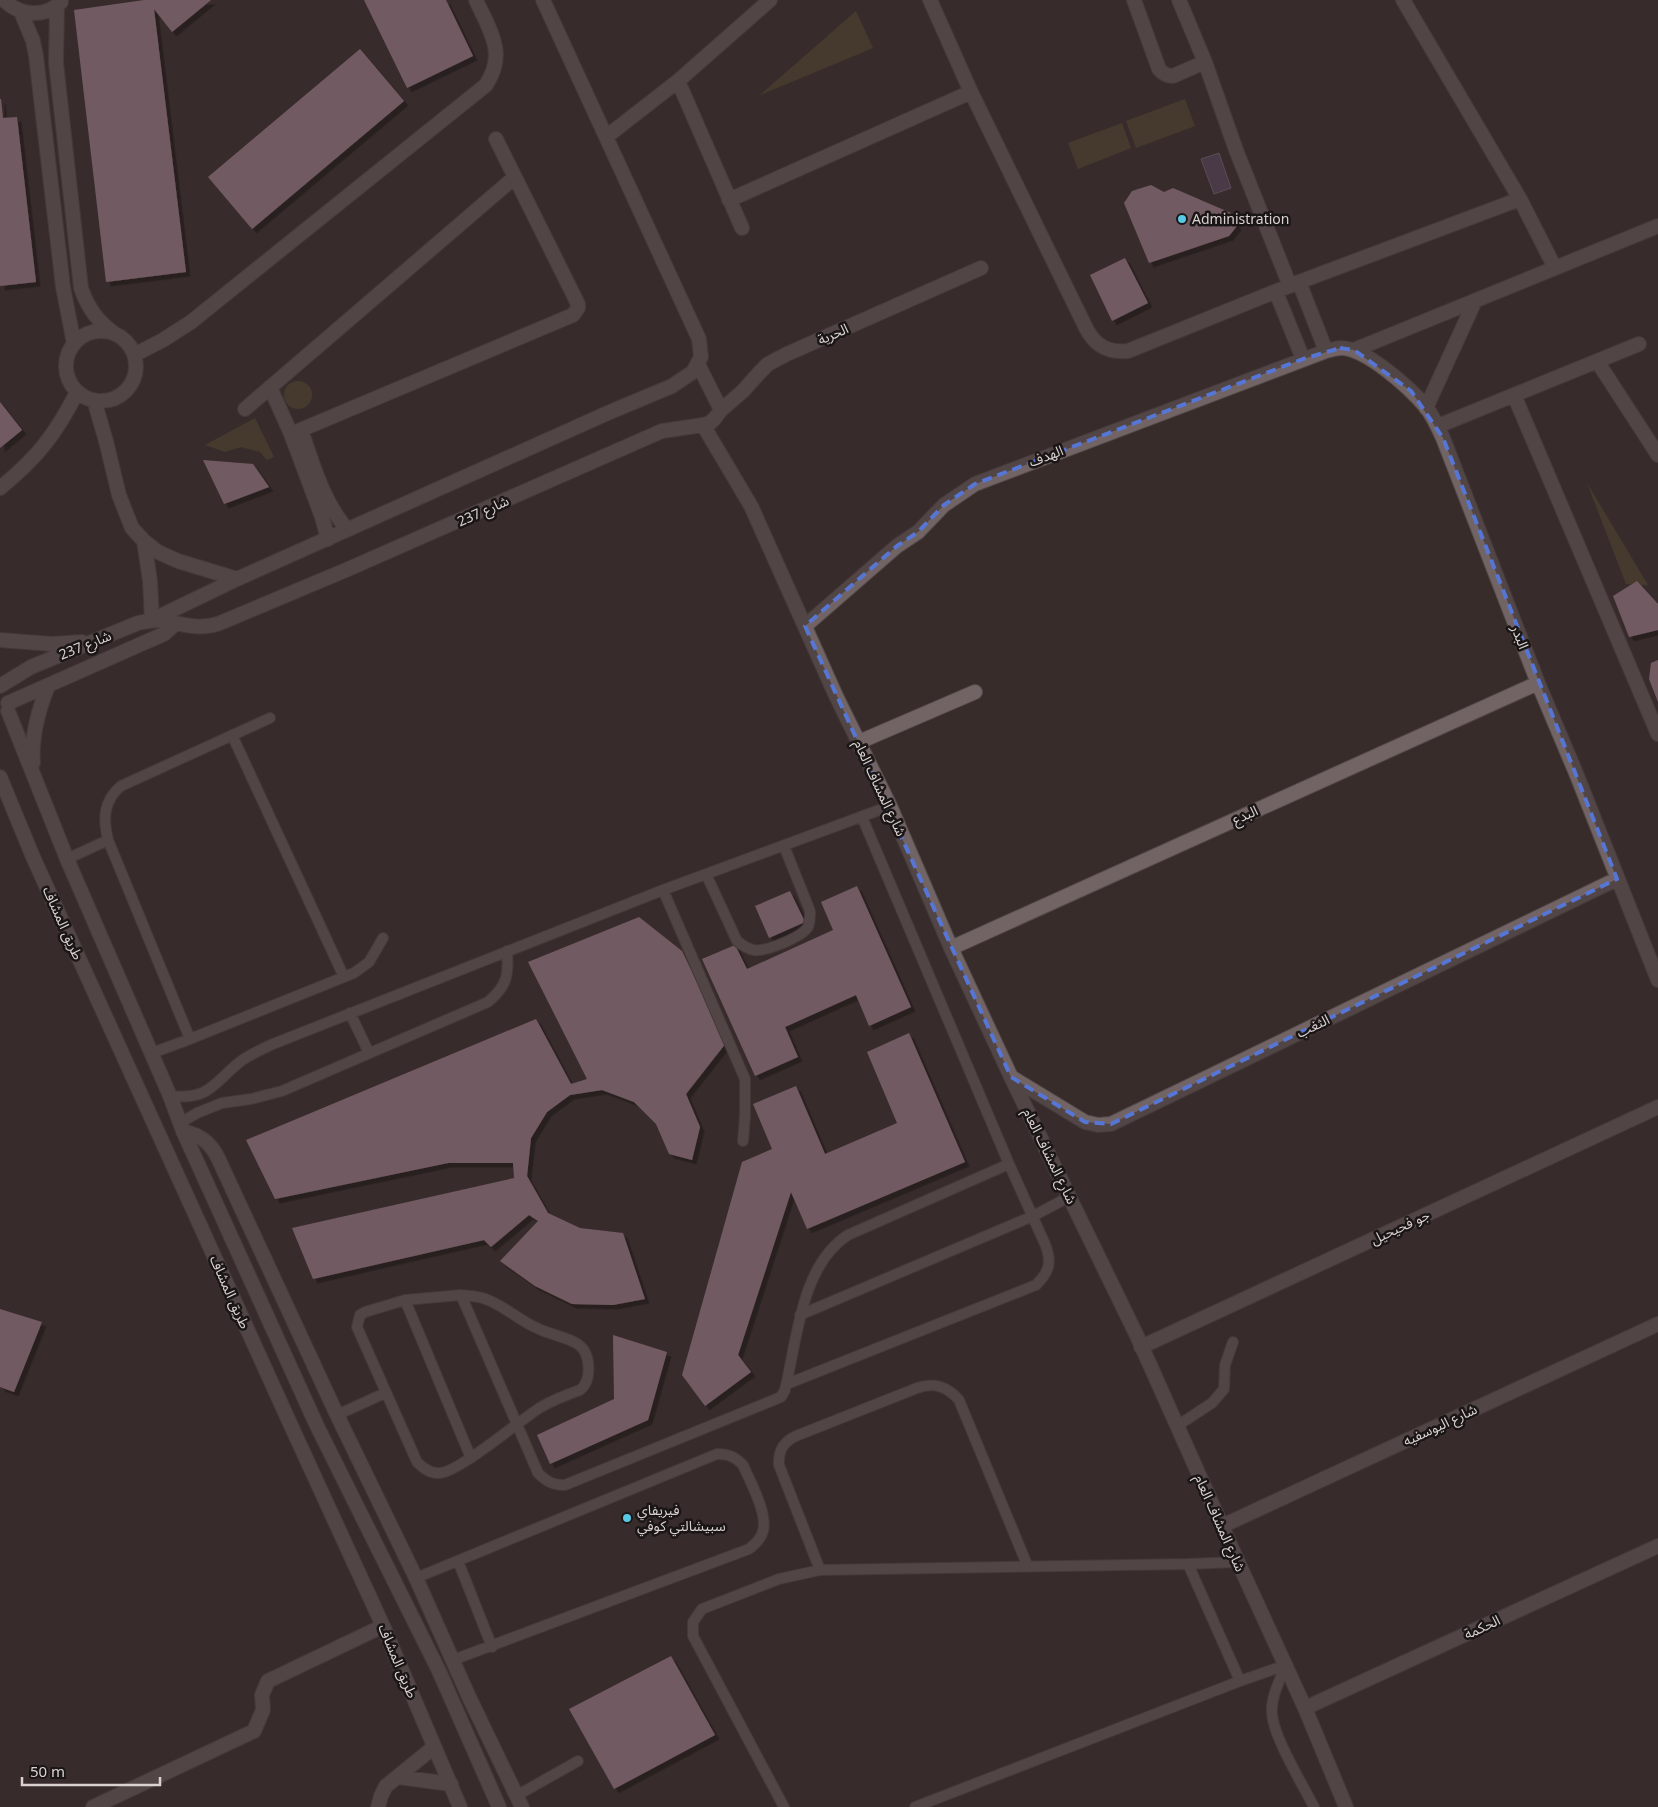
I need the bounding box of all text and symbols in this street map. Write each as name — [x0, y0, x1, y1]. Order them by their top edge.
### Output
place label: Administration — [1192, 205, 1289, 234]
marker: Administration — [1176, 213, 1188, 225]
street label: الحرية — [813, 315, 854, 354]
street label: الهدف — [1025, 437, 1068, 476]
street label: شارع 237 — [452, 487, 514, 536]
street label: البدر — [1501, 620, 1537, 654]
street label: شارع 237 — [54, 622, 116, 669]
street label: شارع المشاف العام — [844, 735, 915, 842]
street label: البدع — [1227, 797, 1263, 834]
street label: طريق المشاف — [33, 881, 92, 965]
street label: الثغب — [1291, 1006, 1335, 1047]
street label: شارع المشاف العام — [1014, 1103, 1085, 1210]
street label: جو فحيحيل — [1365, 1201, 1435, 1254]
street label: طريق المشاف — [200, 1250, 259, 1334]
street label: شارع اليوسفيه — [1398, 1395, 1482, 1455]
street label: شارع المشاف العام — [1185, 1470, 1254, 1577]
place label: فيريفاي سبيشالتي كوفي — [637, 1496, 726, 1541]
marker: فيريفاي سبيشالتي كوفي — [621, 1512, 633, 1524]
street label: الحكمة — [1459, 1606, 1506, 1649]
street label: طريق المشاف — [369, 1619, 426, 1703]
scale bar — [22, 1754, 160, 1786]
text: 50 m — [30, 1756, 65, 1788]

